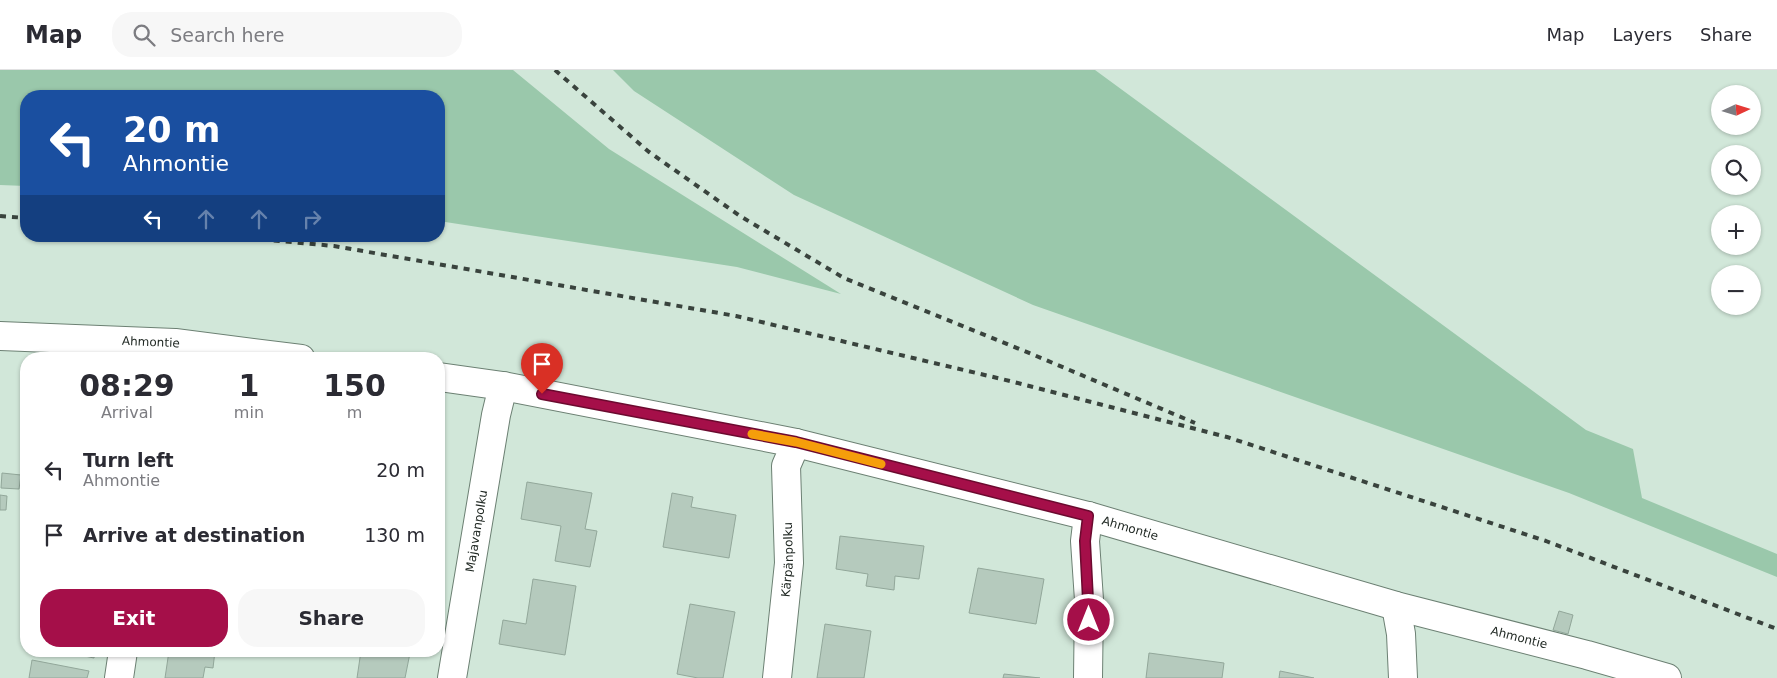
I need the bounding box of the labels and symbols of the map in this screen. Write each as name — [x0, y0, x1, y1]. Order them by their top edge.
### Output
north arrow — [1711, 85, 1761, 135]
street label: Ahmontie — [122, 334, 181, 351]
pin — [521, 343, 563, 394]
street label: Majavanpolku — [463, 489, 490, 573]
street label: Ahmontie — [1100, 513, 1160, 543]
street label: Kärpänpolku — [778, 522, 796, 598]
position arrow — [1062, 593, 1114, 645]
street label: Ahmontie — [1489, 624, 1549, 652]

